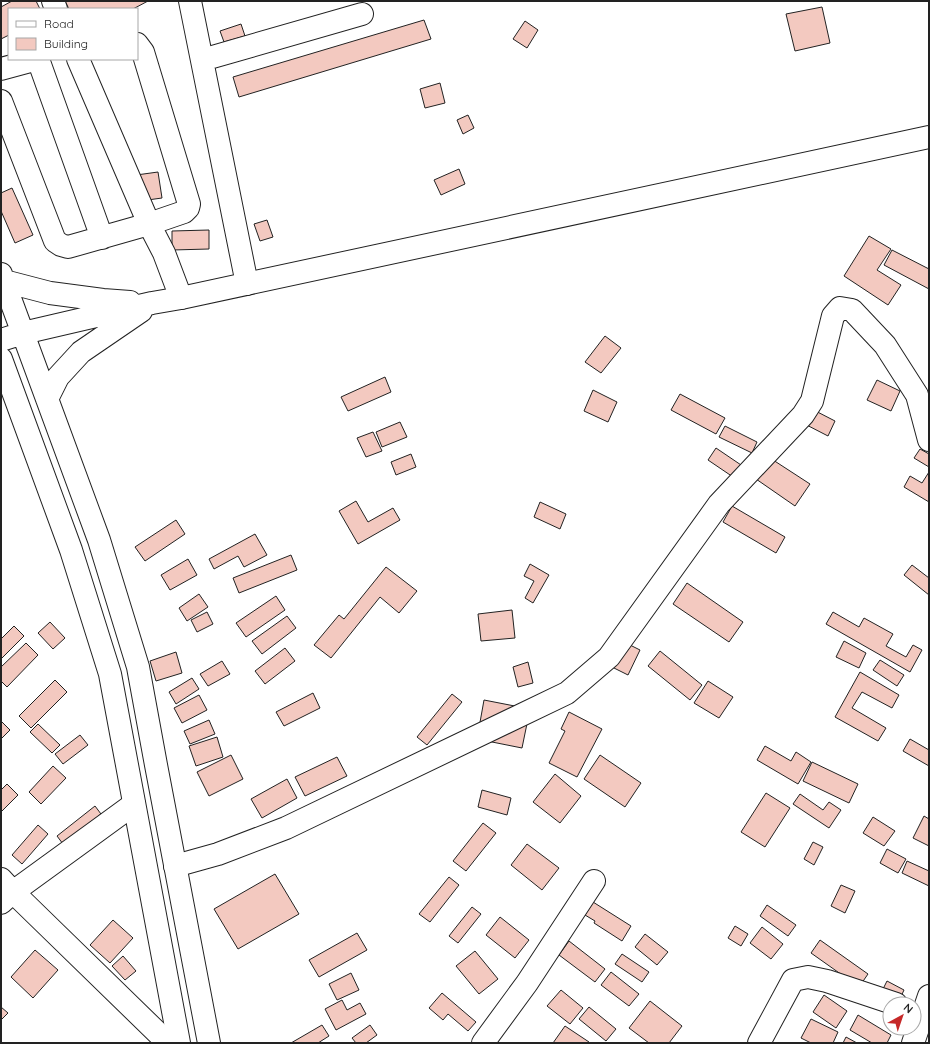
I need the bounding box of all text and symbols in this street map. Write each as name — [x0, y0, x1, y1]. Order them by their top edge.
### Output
legend — [8, 8, 138, 60]
text: Road — [44, 16, 74, 31]
text: Building — [44, 36, 88, 51]
north arrow — [882, 996, 922, 1036]
text: N — [901, 1000, 916, 1016]

